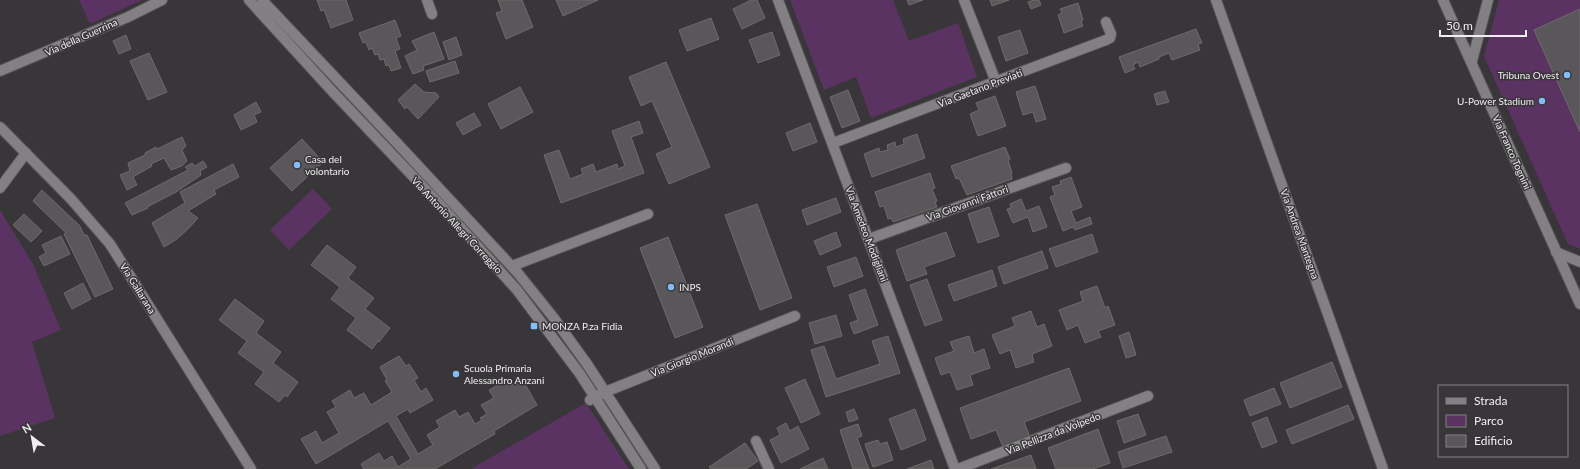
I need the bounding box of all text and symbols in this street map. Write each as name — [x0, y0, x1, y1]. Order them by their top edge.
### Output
scale bar — [1440, 12, 1526, 38]
street label: Via della Guerrina — [43, 16, 119, 58]
text: 50 m — [1446, 18, 1473, 33]
street label: Via Gaetano Previati — [936, 66, 1024, 110]
place label: Tribuna Ovest — [1498, 69, 1559, 81]
marker: Tribuna Ovest — [1562, 70, 1572, 80]
place label: U-Power Stadium — [1457, 95, 1534, 107]
marker: U-Power Stadium — [1537, 96, 1547, 106]
street label: Via Franco Tognini — [1490, 113, 1534, 191]
place label: Casa del volontario — [305, 153, 350, 177]
marker: Casa del volontario — [292, 160, 302, 170]
street label: Via Antonio Allegri Correggio — [409, 174, 505, 276]
street label: Via Giovanni Fattori — [924, 183, 1010, 223]
street label: Via Amedeo Modigliani — [843, 184, 891, 284]
street label: Via Andrea Mantegna — [1278, 187, 1322, 281]
street label: Via Gallarana — [118, 260, 158, 316]
place label: INPS — [679, 281, 701, 293]
marker: INPS — [666, 282, 676, 292]
place label: MONZA P.za Fidia — [542, 320, 622, 332]
marker: MONZA P.za Fidia — [529, 321, 539, 331]
street label: Via Giorgio Morandi — [649, 335, 735, 379]
place label: Scuola Primaria Alessandro Anzani — [464, 362, 544, 386]
marker: Scuola Primaria Alessandro Anzani — [451, 369, 461, 379]
legend — [1438, 385, 1568, 457]
text: Strada — [1474, 393, 1507, 408]
street label: Via Pellizza da Volpedo — [1004, 409, 1102, 457]
text: Parco — [1474, 413, 1504, 428]
north arrow — [12, 417, 52, 457]
text: N — [20, 420, 34, 436]
text: Edificio — [1474, 433, 1513, 448]

